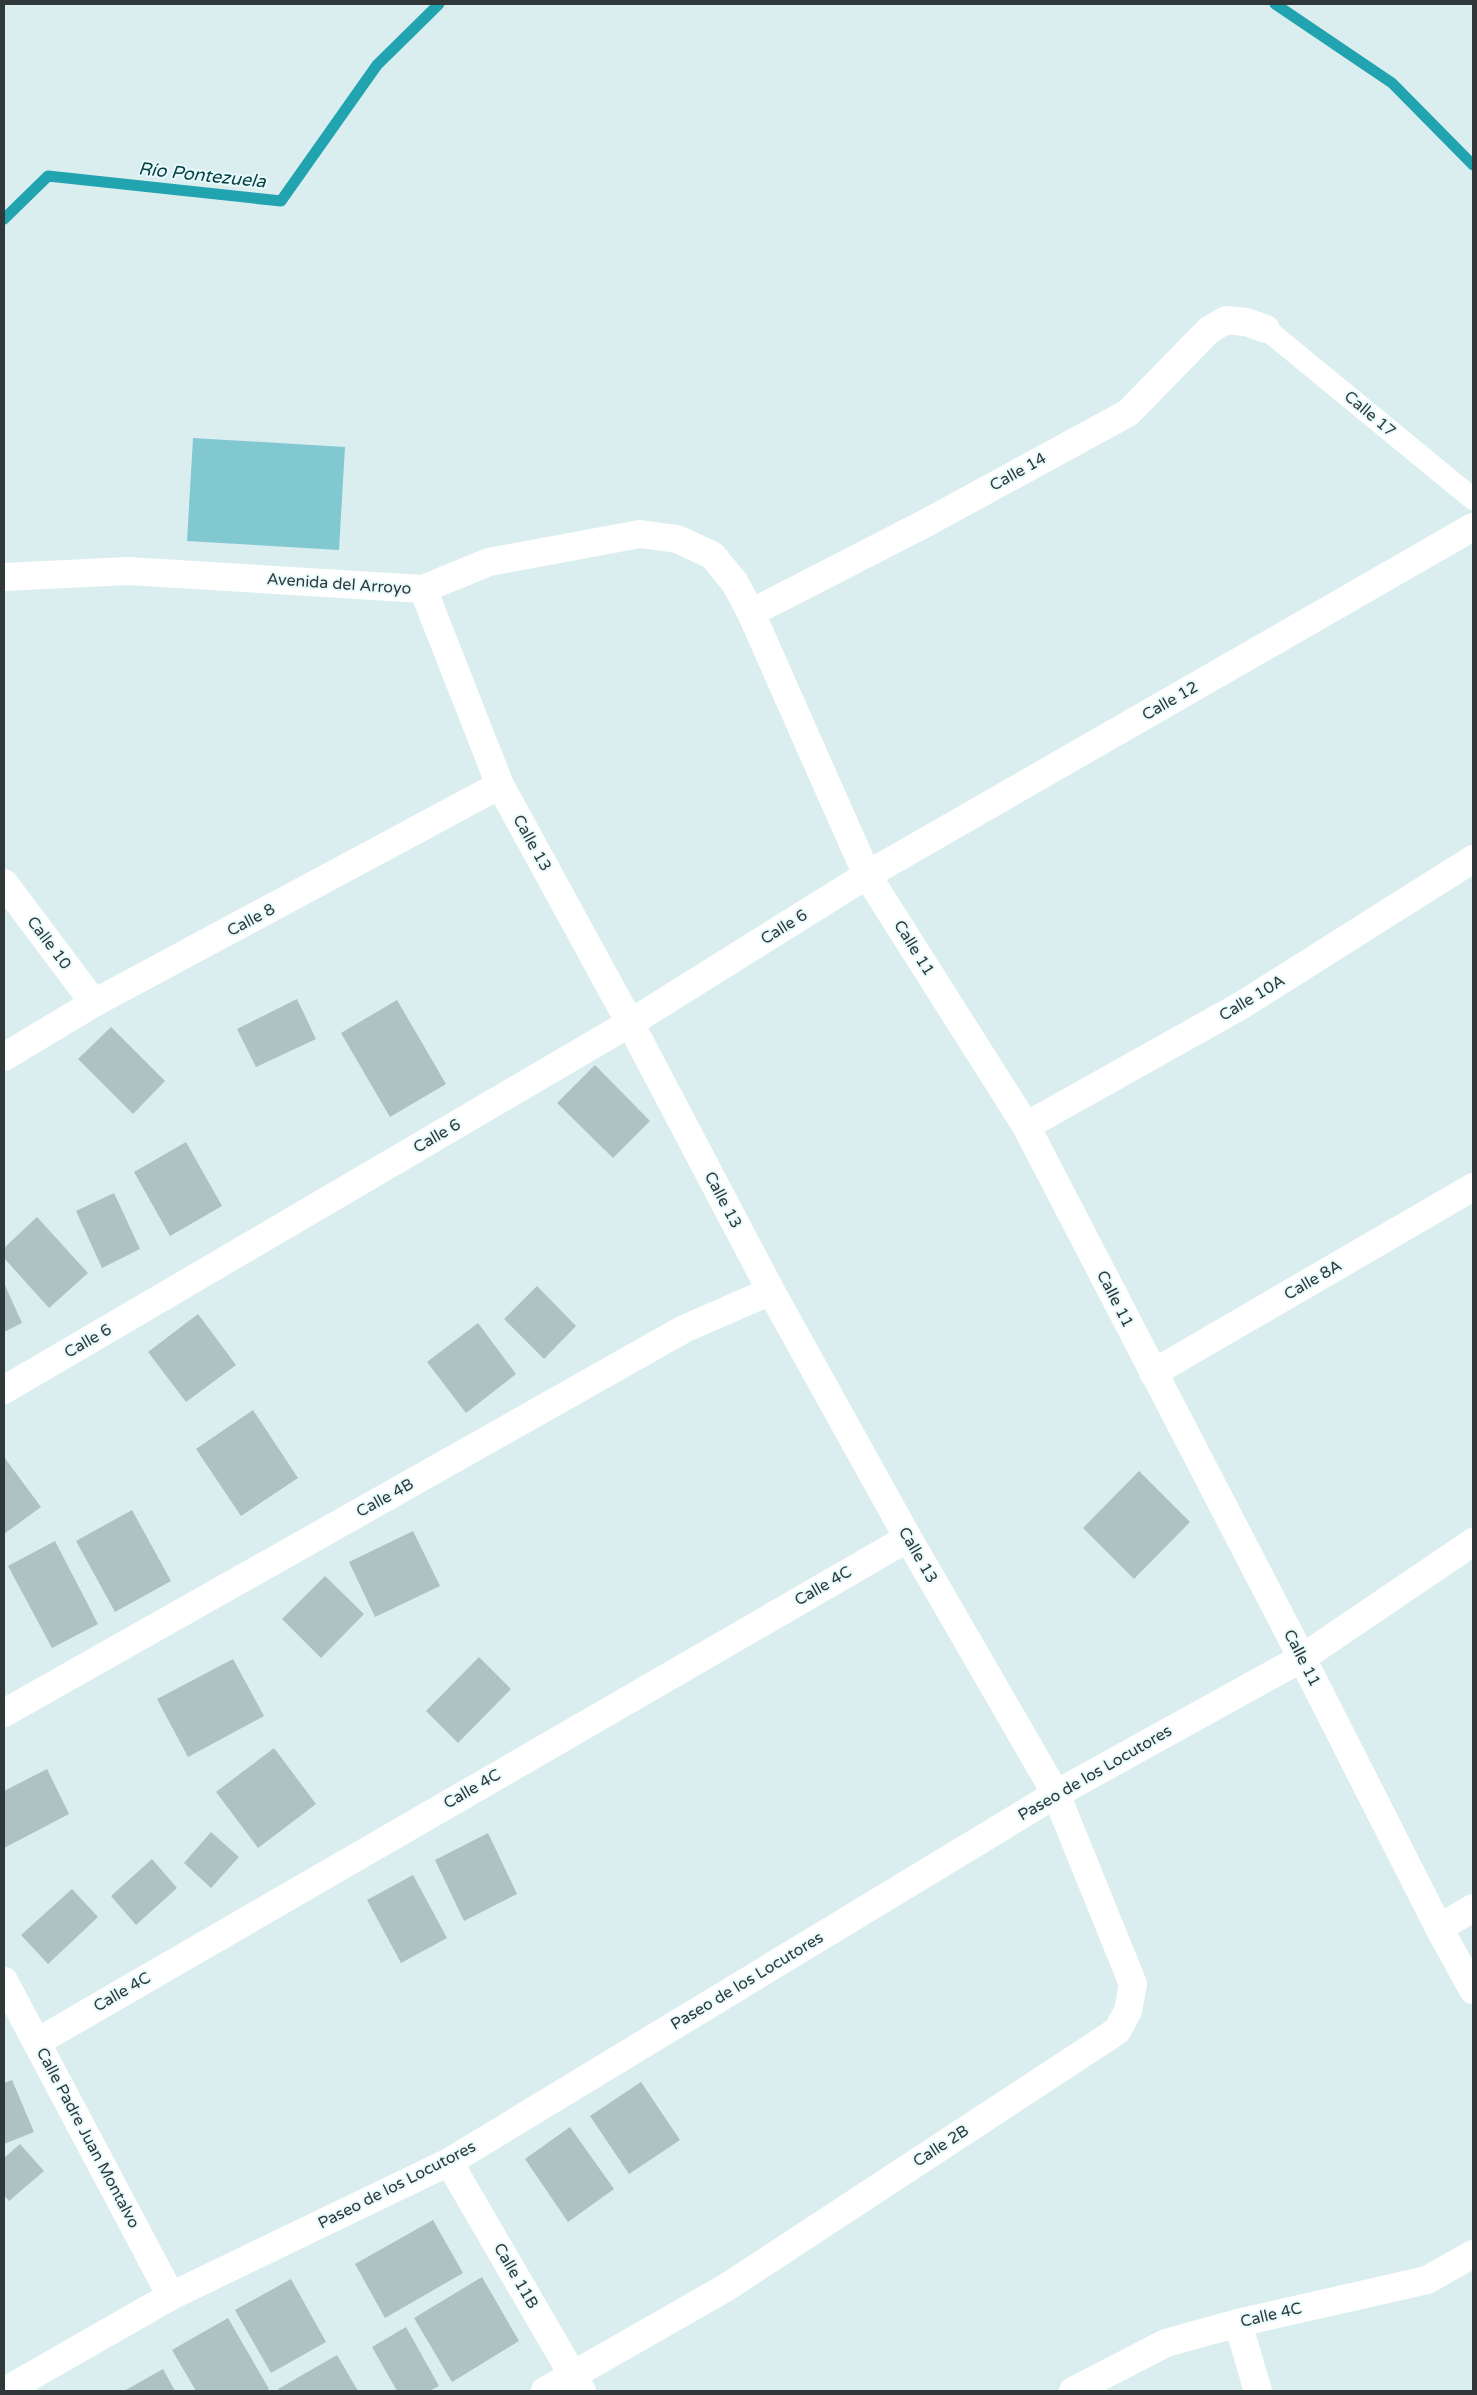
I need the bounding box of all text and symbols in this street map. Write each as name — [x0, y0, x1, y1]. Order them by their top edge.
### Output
water label: Río Pontezuela — [137, 157, 268, 193]
street label: Calle 17 — [1340, 387, 1400, 441]
street label: Calle 14 — [986, 448, 1050, 496]
street label: Avenida del Arroyo — [266, 569, 412, 599]
street label: Calle 12 — [1138, 677, 1202, 725]
street label: Calle 13 — [508, 811, 556, 875]
street label: Calle 8 — [224, 899, 278, 941]
street label: Calle 6 — [757, 905, 811, 949]
street label: Calle 10 — [23, 912, 75, 974]
street label: Calle 11 — [889, 917, 939, 979]
street label: Calle 10A — [1215, 971, 1289, 1025]
street label: Calle 6 — [410, 1114, 464, 1158]
street label: Calle 13 — [700, 1168, 746, 1232]
street label: Calle 8A — [1281, 1255, 1345, 1304]
street label: Calle 11 — [1092, 1267, 1138, 1331]
street label: Calle 6 — [61, 1319, 115, 1363]
street label: Calle 4B — [353, 1474, 417, 1522]
street label: Calle 13 — [894, 1523, 942, 1587]
street label: Calle 4C — [791, 1562, 855, 1610]
street label: Calle 11 — [1279, 1626, 1325, 1690]
street label: Paseo de los Locutores — [1014, 1721, 1176, 1825]
street label: Calle 4C — [440, 1765, 504, 1813]
street label: Paseo de los Locutores — [667, 1928, 827, 2034]
street label: Calle 4C — [90, 1968, 154, 2016]
street label: Calle Padre Juan Montalvo — [32, 2044, 144, 2232]
street label: Calle 2B — [909, 2121, 973, 2171]
street label: Paseo de los Locutores — [315, 2137, 479, 2233]
street label: Calle 11B — [489, 2240, 543, 2312]
street label: Calle 4C — [1238, 2298, 1304, 2332]

